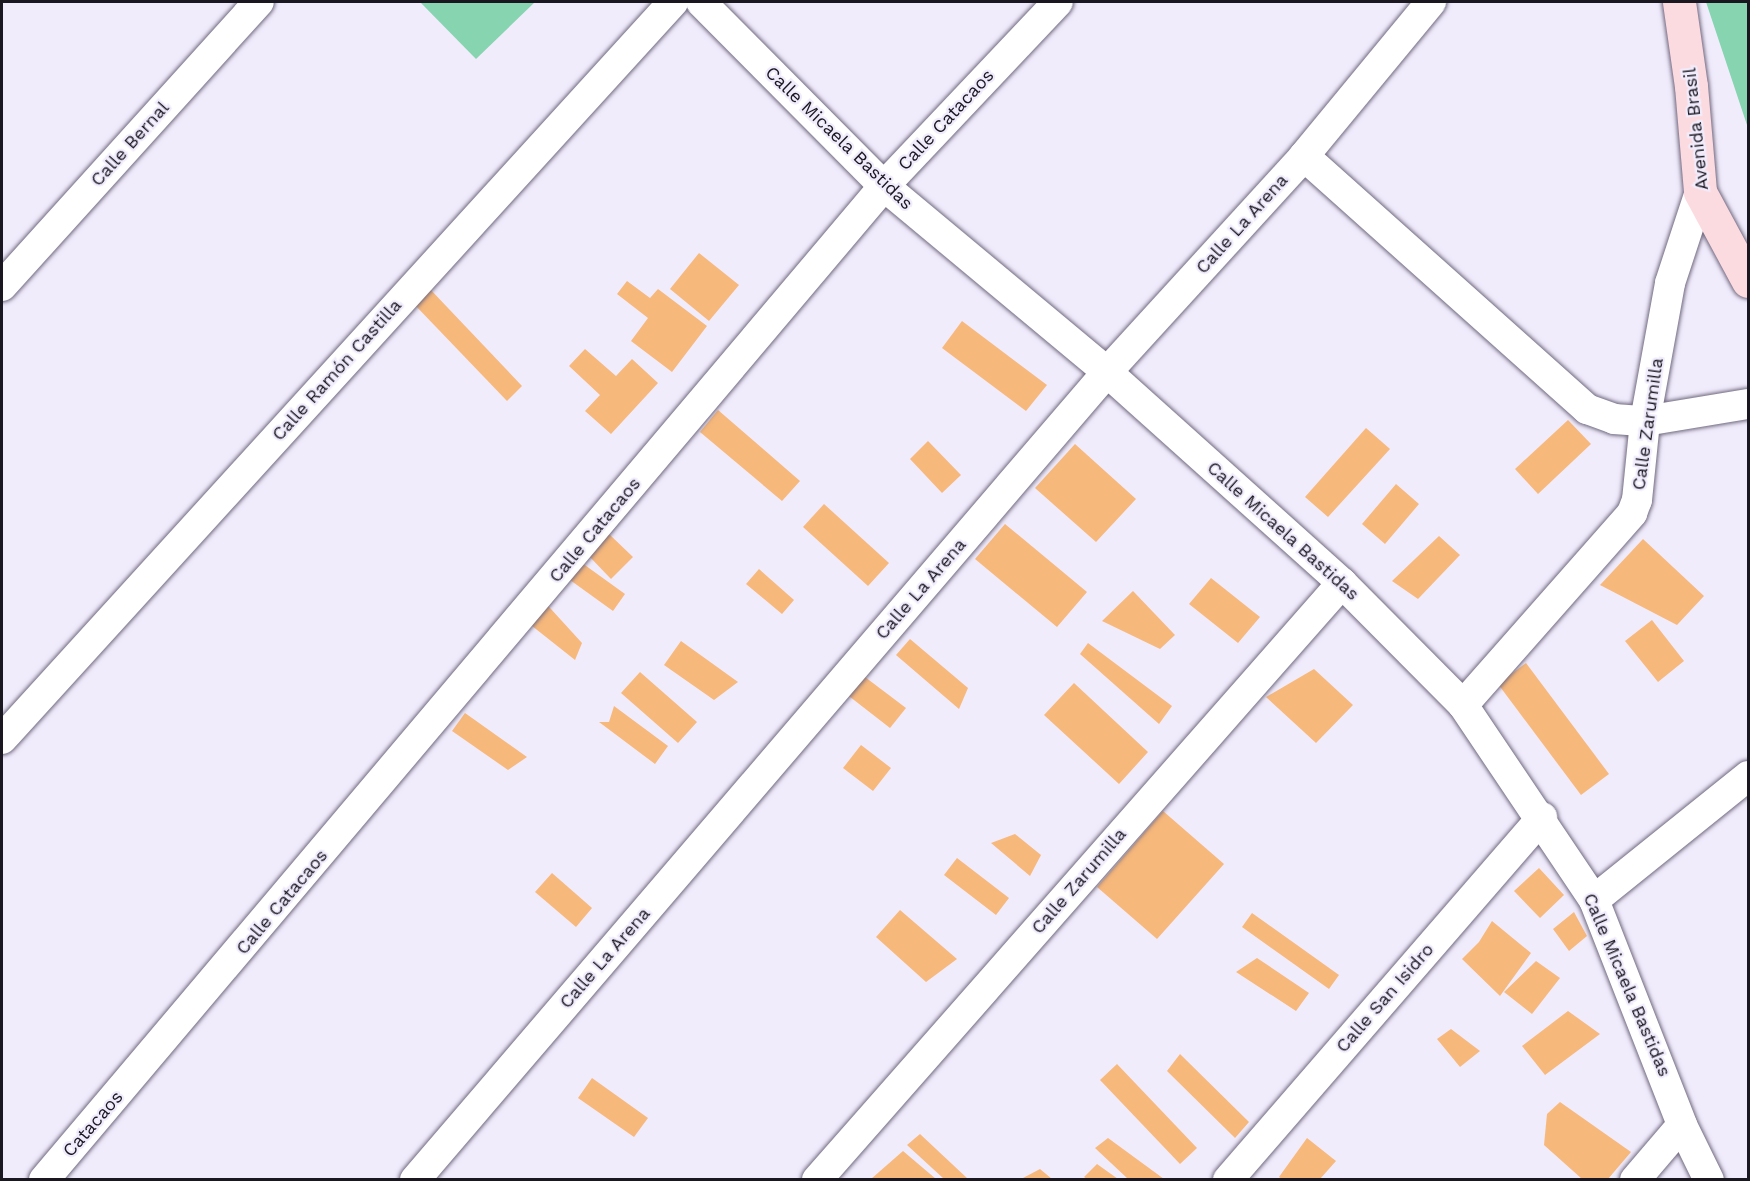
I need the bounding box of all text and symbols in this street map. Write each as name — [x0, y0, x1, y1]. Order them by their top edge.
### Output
street label: Calle Micaela Bastidas — [760, 62, 918, 214]
street label: Calle Catacaos — [894, 65, 998, 175]
street label: Avenida Brasil — [1679, 67, 1713, 191]
street label: Calle Bernal — [86, 97, 174, 191]
street label: Calle La Arena — [1191, 169, 1293, 279]
street label: Calle Ramón Castilla — [268, 295, 406, 445]
street label: Calle Zarumilla — [1628, 357, 1668, 491]
street label: Calle Micaela Bastidas — [1202, 457, 1364, 605]
street label: Calle Catacaos — [545, 473, 645, 587]
street label: Calle La Arena — [871, 534, 971, 644]
street label: Calle Zarumilla — [1027, 824, 1131, 938]
street label: Calle Catacaos — [232, 845, 332, 959]
street label: Calle Micaela Bastidas — [1578, 890, 1676, 1080]
street label: Calle La Arena — [555, 903, 655, 1013]
street label: Calle San Isidro — [1332, 939, 1438, 1057]
street label: Catacaos — [58, 1087, 128, 1161]

